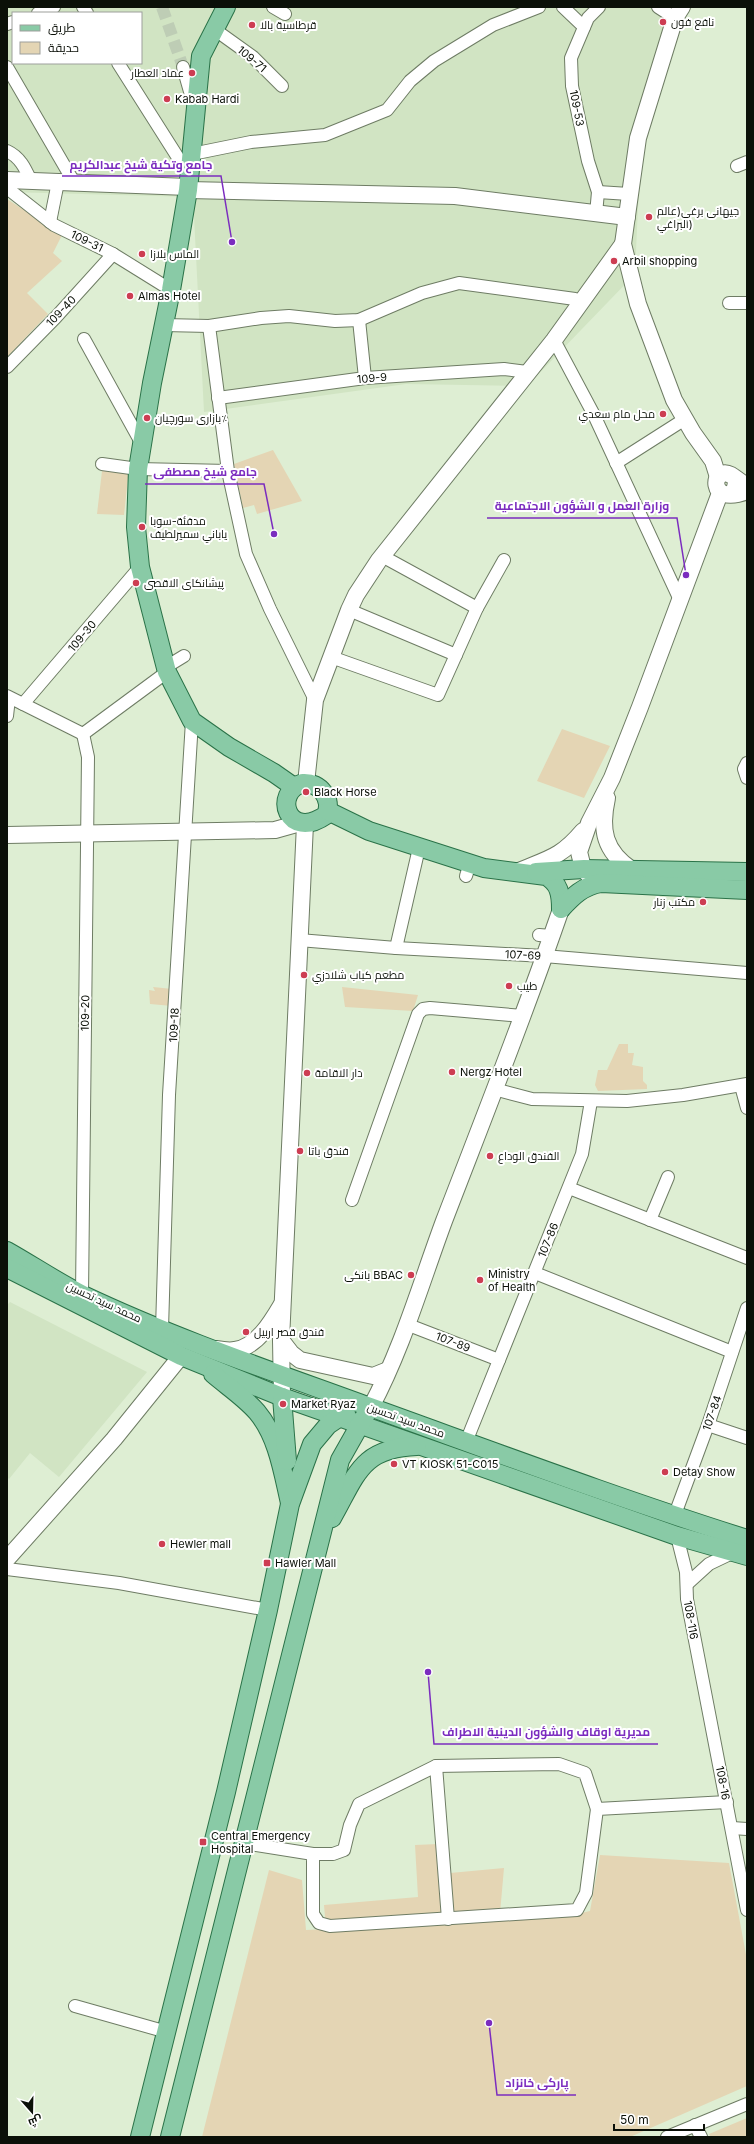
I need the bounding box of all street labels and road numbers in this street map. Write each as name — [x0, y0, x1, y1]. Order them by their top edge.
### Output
street label: 109-71 — [235, 43, 269, 75]
street label: 109-53 — [567, 89, 587, 128]
street label: 109-31 — [68, 227, 106, 255]
street label: 109-40 — [43, 293, 79, 329]
street label: 109-9 — [356, 370, 388, 386]
street label: 109-30 — [65, 617, 99, 655]
street label: 107-69 — [505, 947, 542, 963]
street label: 109-20 — [78, 995, 92, 1031]
street label: 109-18 — [166, 1007, 182, 1043]
street label: 107-86 — [535, 1220, 561, 1259]
street label: محمد سید تحسین — [64, 1278, 144, 1326]
street label: 107-89 — [434, 1329, 473, 1355]
street label: 107-84 — [699, 1394, 725, 1432]
street label: محمد سید تحسین — [365, 1400, 447, 1440]
street label: 108-116 — [681, 1600, 701, 1641]
street label: 108-16 — [713, 1765, 733, 1801]

